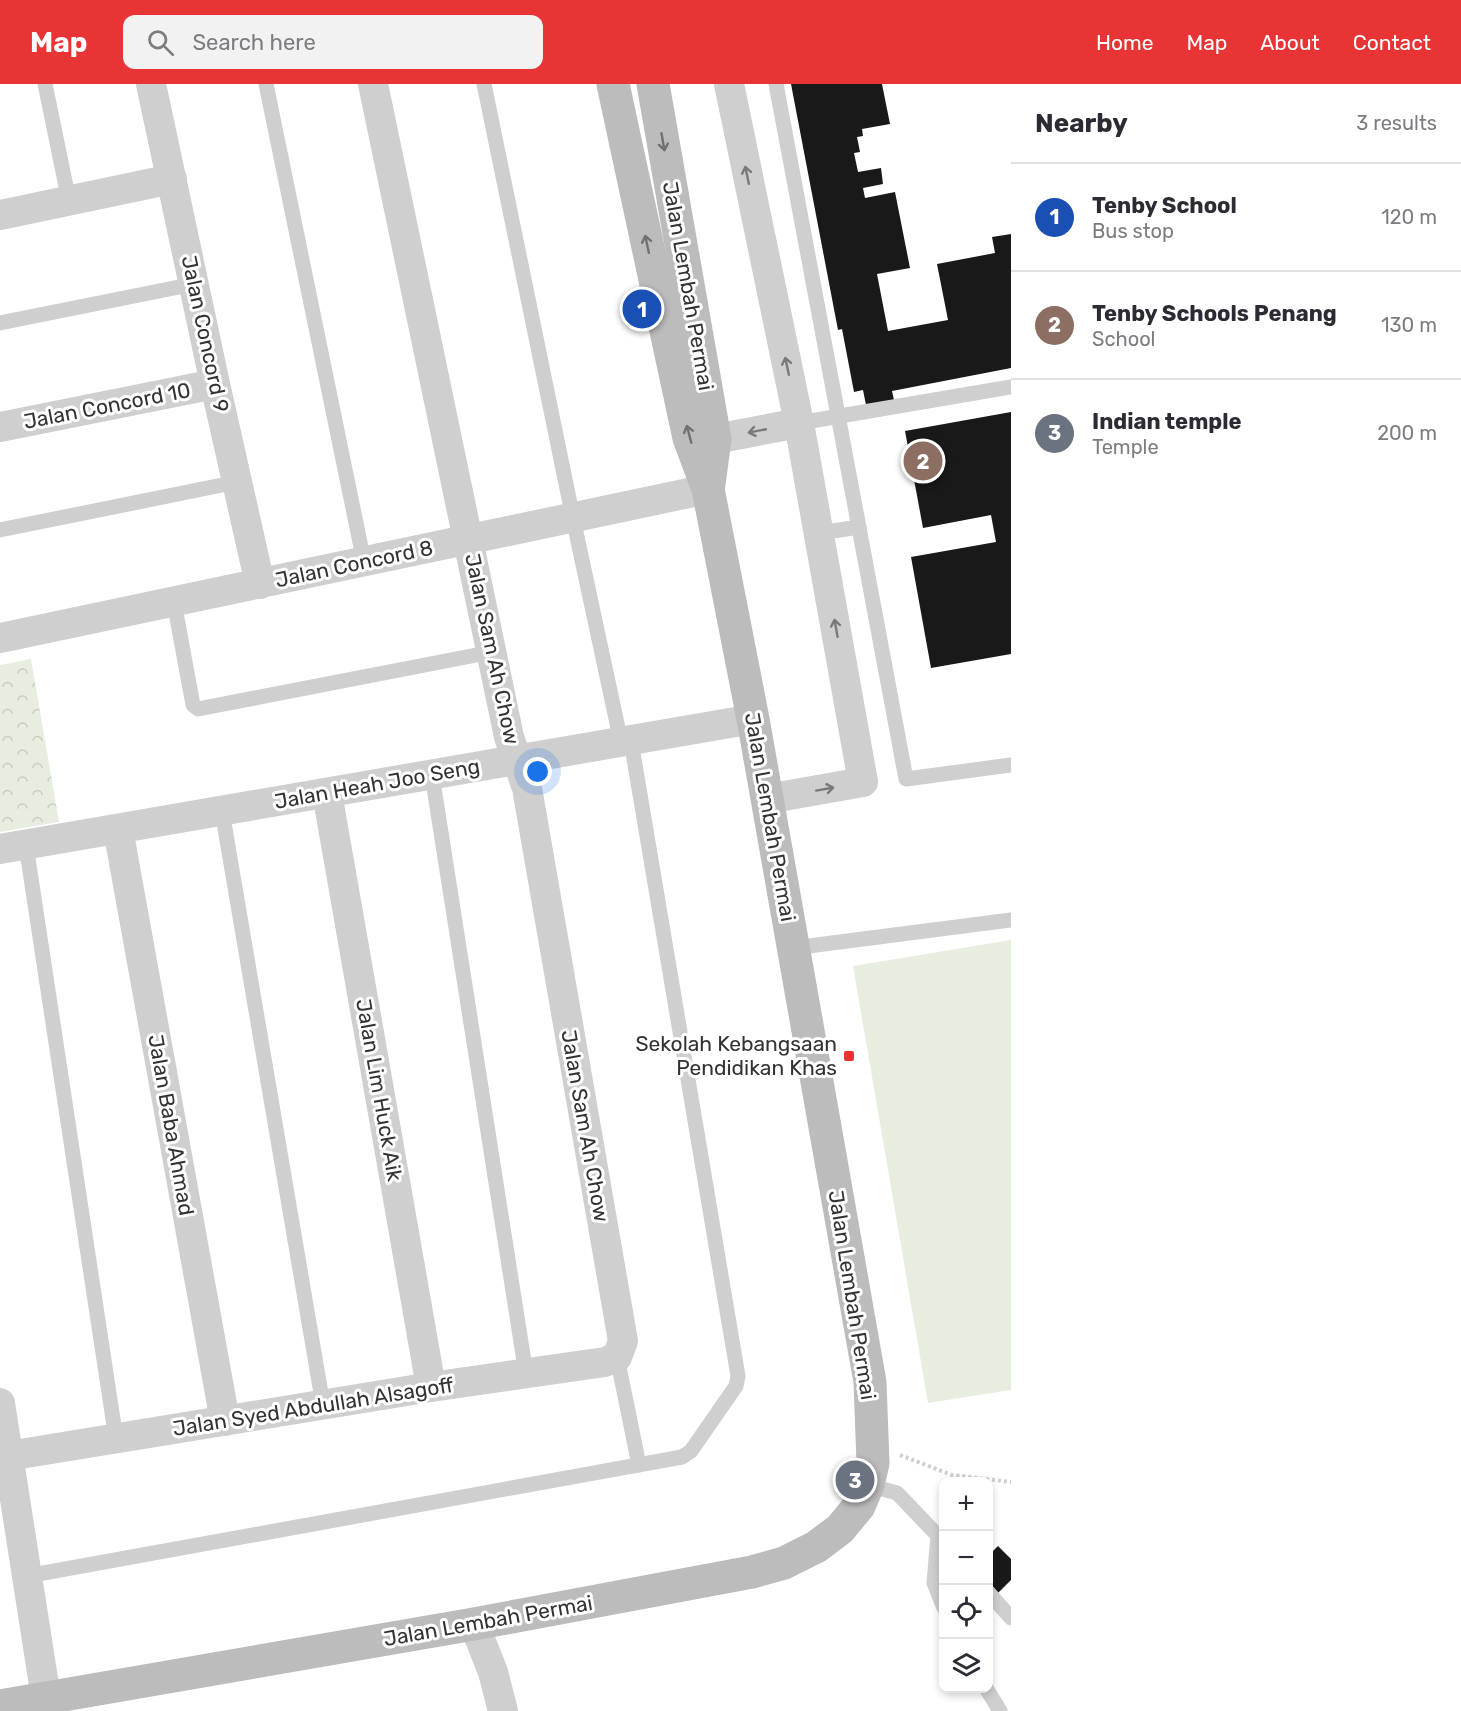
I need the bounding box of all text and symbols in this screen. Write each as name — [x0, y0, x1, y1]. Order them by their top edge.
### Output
search box — [123, 15, 543, 69]
text: Map — [30, 26, 87, 59]
icon: search — [144, 26, 177, 59]
text: Search here — [192, 29, 316, 56]
text: Home — [1096, 30, 1153, 55]
text: Map — [1186, 30, 1227, 55]
text: About — [1260, 30, 1320, 55]
text: Contact — [1353, 30, 1431, 55]
text: Nearby — [1035, 108, 1128, 139]
text: 3 results — [1356, 111, 1437, 135]
one-way arrow — [658, 131, 669, 151]
one-way arrow — [741, 165, 753, 184]
street label: Jalan Lembah Permai — [658, 179, 719, 392]
text: Tenby School — [1092, 192, 1237, 219]
text: 1 — [1050, 205, 1059, 229]
text: 120 m — [1381, 205, 1437, 229]
text: Bus stop — [1092, 219, 1174, 243]
one-way arrow — [641, 234, 652, 254]
street label: Jalan Concord 9 — [177, 253, 234, 415]
pin: 1 — [622, 286, 662, 332]
text: Tenby Schools Penang — [1092, 300, 1337, 327]
text: 2 — [1048, 313, 1061, 337]
text: 130 m — [1381, 313, 1437, 337]
text: School — [1092, 327, 1155, 351]
one-way arrow — [781, 356, 792, 376]
street label: Jalan Concord 10 — [21, 377, 192, 434]
text: Indian temple — [1092, 408, 1242, 435]
text: 3 — [1048, 421, 1061, 445]
text: 200 m — [1377, 421, 1437, 445]
one-way arrow — [682, 425, 694, 444]
one-way arrow — [748, 426, 767, 437]
text: Temple — [1092, 435, 1159, 459]
pin: 2 — [904, 438, 942, 484]
street label: Jalan Concord 8 — [273, 535, 435, 592]
street label: Jalan Sam Ah Chow — [460, 551, 525, 747]
one-way arrow — [830, 619, 841, 639]
street label: Jalan Lembah Permai — [740, 710, 801, 923]
street label: Jalan Heah Joo Seng — [272, 753, 482, 814]
your location — [523, 757, 552, 786]
one-way arrow — [814, 783, 834, 794]
street label: Jalan Lim Huck Aik — [351, 997, 408, 1183]
street label: Jalan Sam Ah Chow — [556, 1028, 615, 1224]
place label: Sekolah Kebangsaan Pendidikan Khas — [635, 1031, 837, 1080]
street label: Jalan Baba Ahmad — [143, 1032, 200, 1217]
marker: Sekolah Kebangsaan Pendidikan Khas — [842, 1049, 856, 1063]
street label: Jalan Lembah Permai — [824, 1188, 881, 1402]
street label: Jalan Syed Abdullah Alsagoff — [171, 1372, 456, 1441]
pin: 3 — [836, 1458, 874, 1502]
map controls — [939, 1477, 993, 1693]
button: + — [939, 1477, 993, 1531]
button: − — [939, 1531, 993, 1585]
button: locate — [939, 1585, 993, 1639]
street label: Jalan Lembah Permai — [381, 1590, 594, 1651]
button: layers — [939, 1639, 993, 1693]

